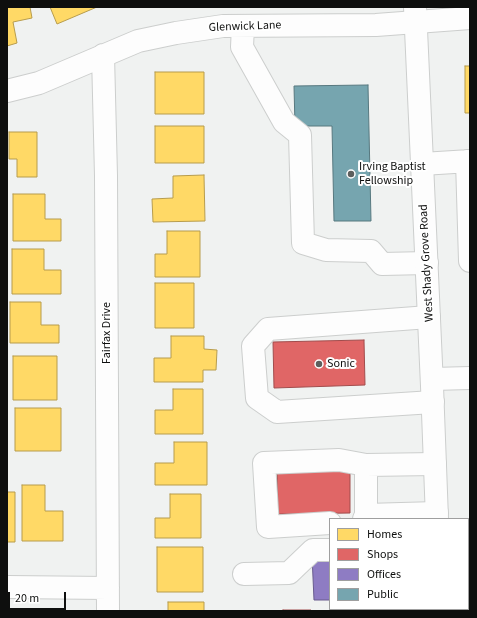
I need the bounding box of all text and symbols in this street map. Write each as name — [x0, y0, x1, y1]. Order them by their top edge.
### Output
street label: Glenwick Lane — [208, 19, 282, 35]
place label: Irving Baptist Fellowship — [359, 160, 426, 188]
marker: Irving Baptist Fellowship — [346, 169, 356, 179]
street label: West Shady Grove Road — [417, 204, 437, 322]
street label: Fairfax Drive — [100, 302, 114, 364]
place label: Sonic — [327, 357, 355, 371]
marker: Sonic — [314, 359, 324, 369]
legend — [329, 518, 469, 610]
text: Homes — [367, 526, 402, 543]
text: Shops — [367, 546, 398, 563]
text: Offices — [367, 566, 401, 583]
scale bar — [10, 584, 68, 610]
text: Public — [367, 586, 398, 603]
text: 20 m — [15, 590, 39, 607]

